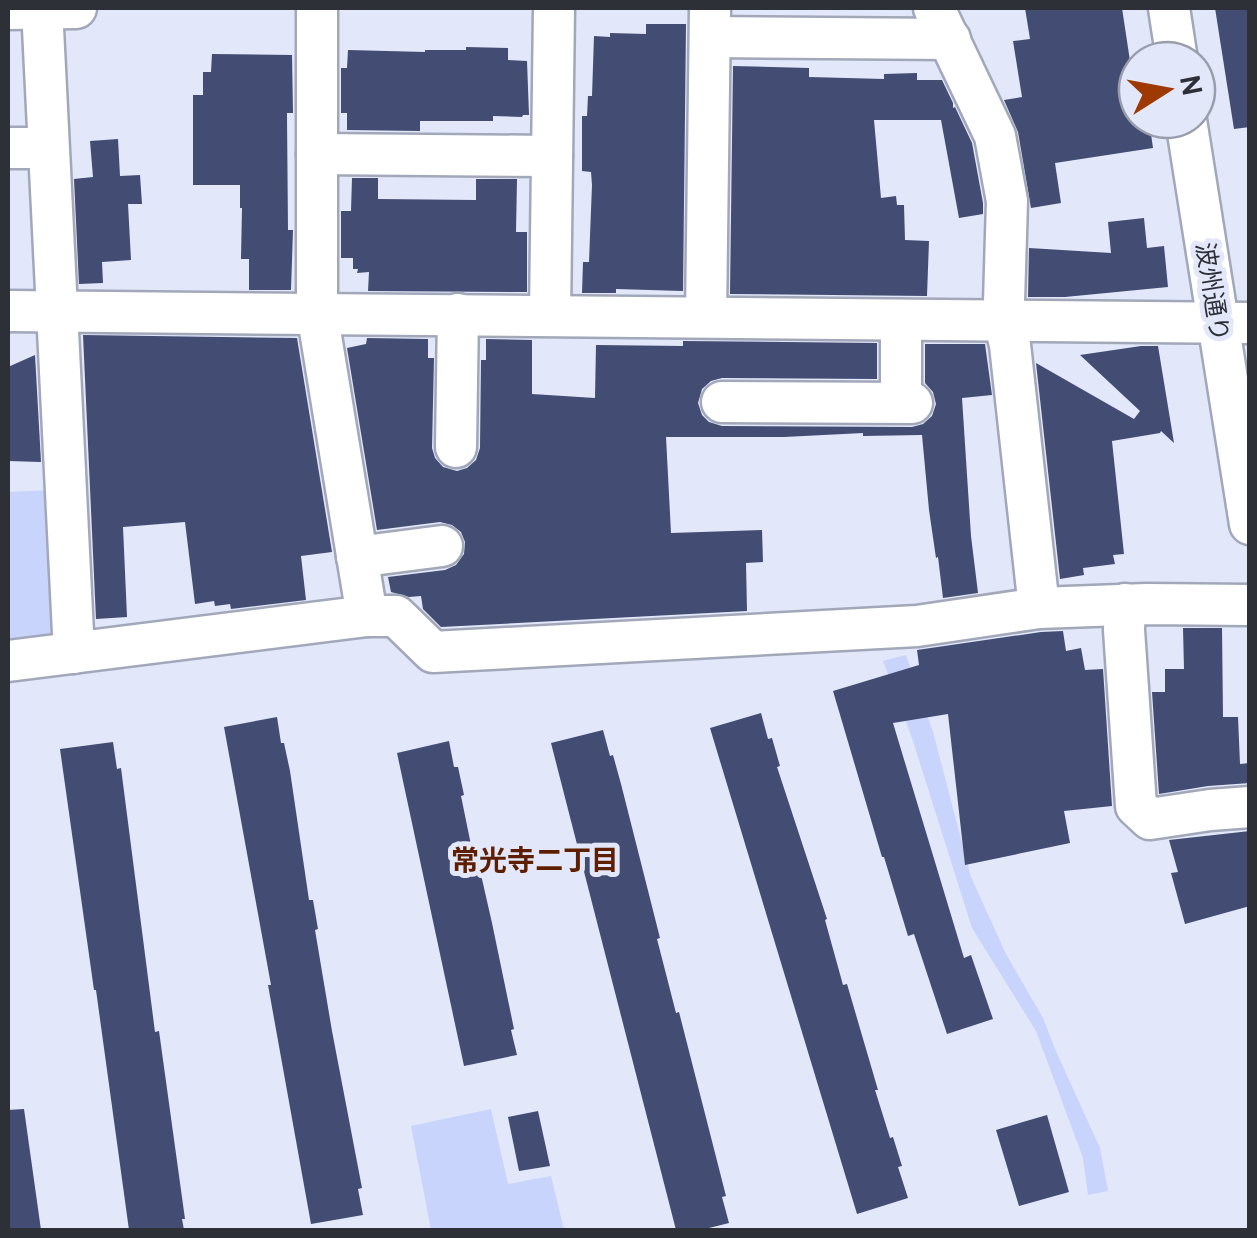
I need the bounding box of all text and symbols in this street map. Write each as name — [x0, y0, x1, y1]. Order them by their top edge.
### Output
north arrow — [1117, 40, 1217, 140]
text: N — [1169, 72, 1208, 99]
street label: 波州通り — [1186, 241, 1234, 344]
district label: 常光寺二丁目 — [451, 845, 619, 881]

